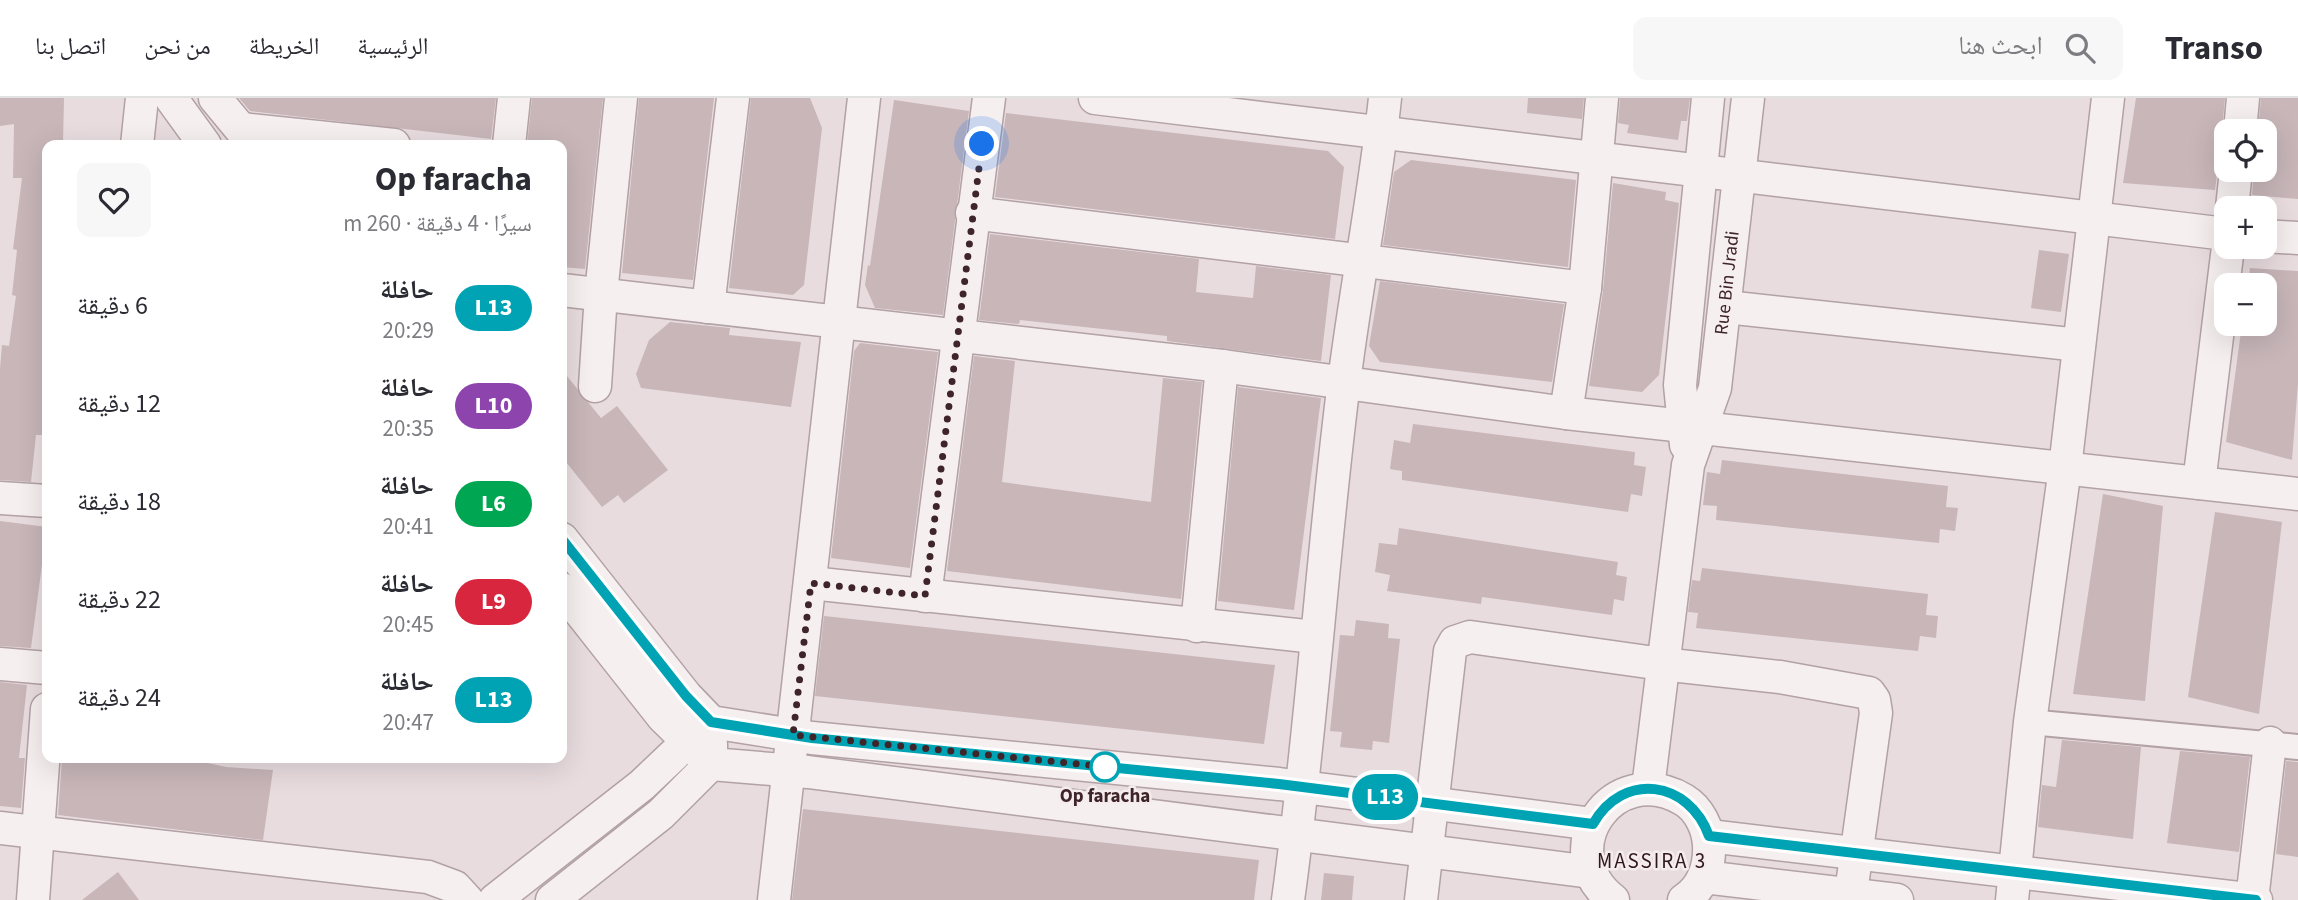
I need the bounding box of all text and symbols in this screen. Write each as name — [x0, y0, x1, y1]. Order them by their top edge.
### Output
search box — [1633, 17, 2123, 80]
text: Transo — [2165, 25, 2263, 72]
text: ابحث هنا — [1958, 27, 2043, 64]
text: اتصل بنا — [35, 29, 106, 64]
text: من نحن — [144, 29, 211, 64]
text: الخريطة — [249, 29, 319, 64]
text: الرئيسية — [357, 29, 429, 64]
icon: search — [2061, 29, 2099, 67]
map controls — [2214, 119, 2277, 336]
button: locate — [2214, 119, 2277, 182]
your location — [964, 126, 999, 161]
text: Op faracha — [375, 156, 532, 203]
button: heart — [77, 163, 151, 237]
button: + — [2214, 196, 2277, 259]
text: سيرًا · 4 دقيقة · 260 m — [343, 207, 532, 240]
street label: Rue Bin Jradi — [1708, 229, 1746, 336]
text: حافلة — [380, 271, 434, 308]
button: − — [2214, 273, 2277, 336]
text: 6 دقيقة — [77, 287, 148, 324]
text: L13 — [475, 290, 512, 325]
text: 20:29 — [383, 314, 434, 347]
text: حافلة — [380, 369, 434, 406]
text: 12 دقيقة — [77, 385, 161, 422]
text: L10 — [475, 388, 512, 423]
text: 20:35 — [383, 412, 434, 445]
text: حافلة — [380, 467, 434, 504]
text: 18 دقيقة — [77, 483, 161, 520]
text: L6 — [481, 486, 506, 521]
text: 20:41 — [383, 510, 434, 543]
text: حافلة — [380, 565, 434, 602]
text: 22 دقيقة — [77, 581, 161, 618]
text: L9 — [481, 584, 506, 619]
text: 20:45 — [383, 608, 434, 641]
text: حافلة — [380, 663, 434, 700]
text: 24 دقيقة — [77, 679, 161, 716]
text: L13 — [475, 682, 512, 717]
text: 20:47 — [383, 706, 434, 739]
marker: Op faracha — [1090, 752, 1120, 782]
line badge: L13 — [1345, 774, 1425, 820]
text: L13 — [1366, 779, 1404, 814]
place label: Op faracha — [1060, 783, 1150, 810]
district label: MASSIRA 3 — [1597, 846, 1707, 876]

